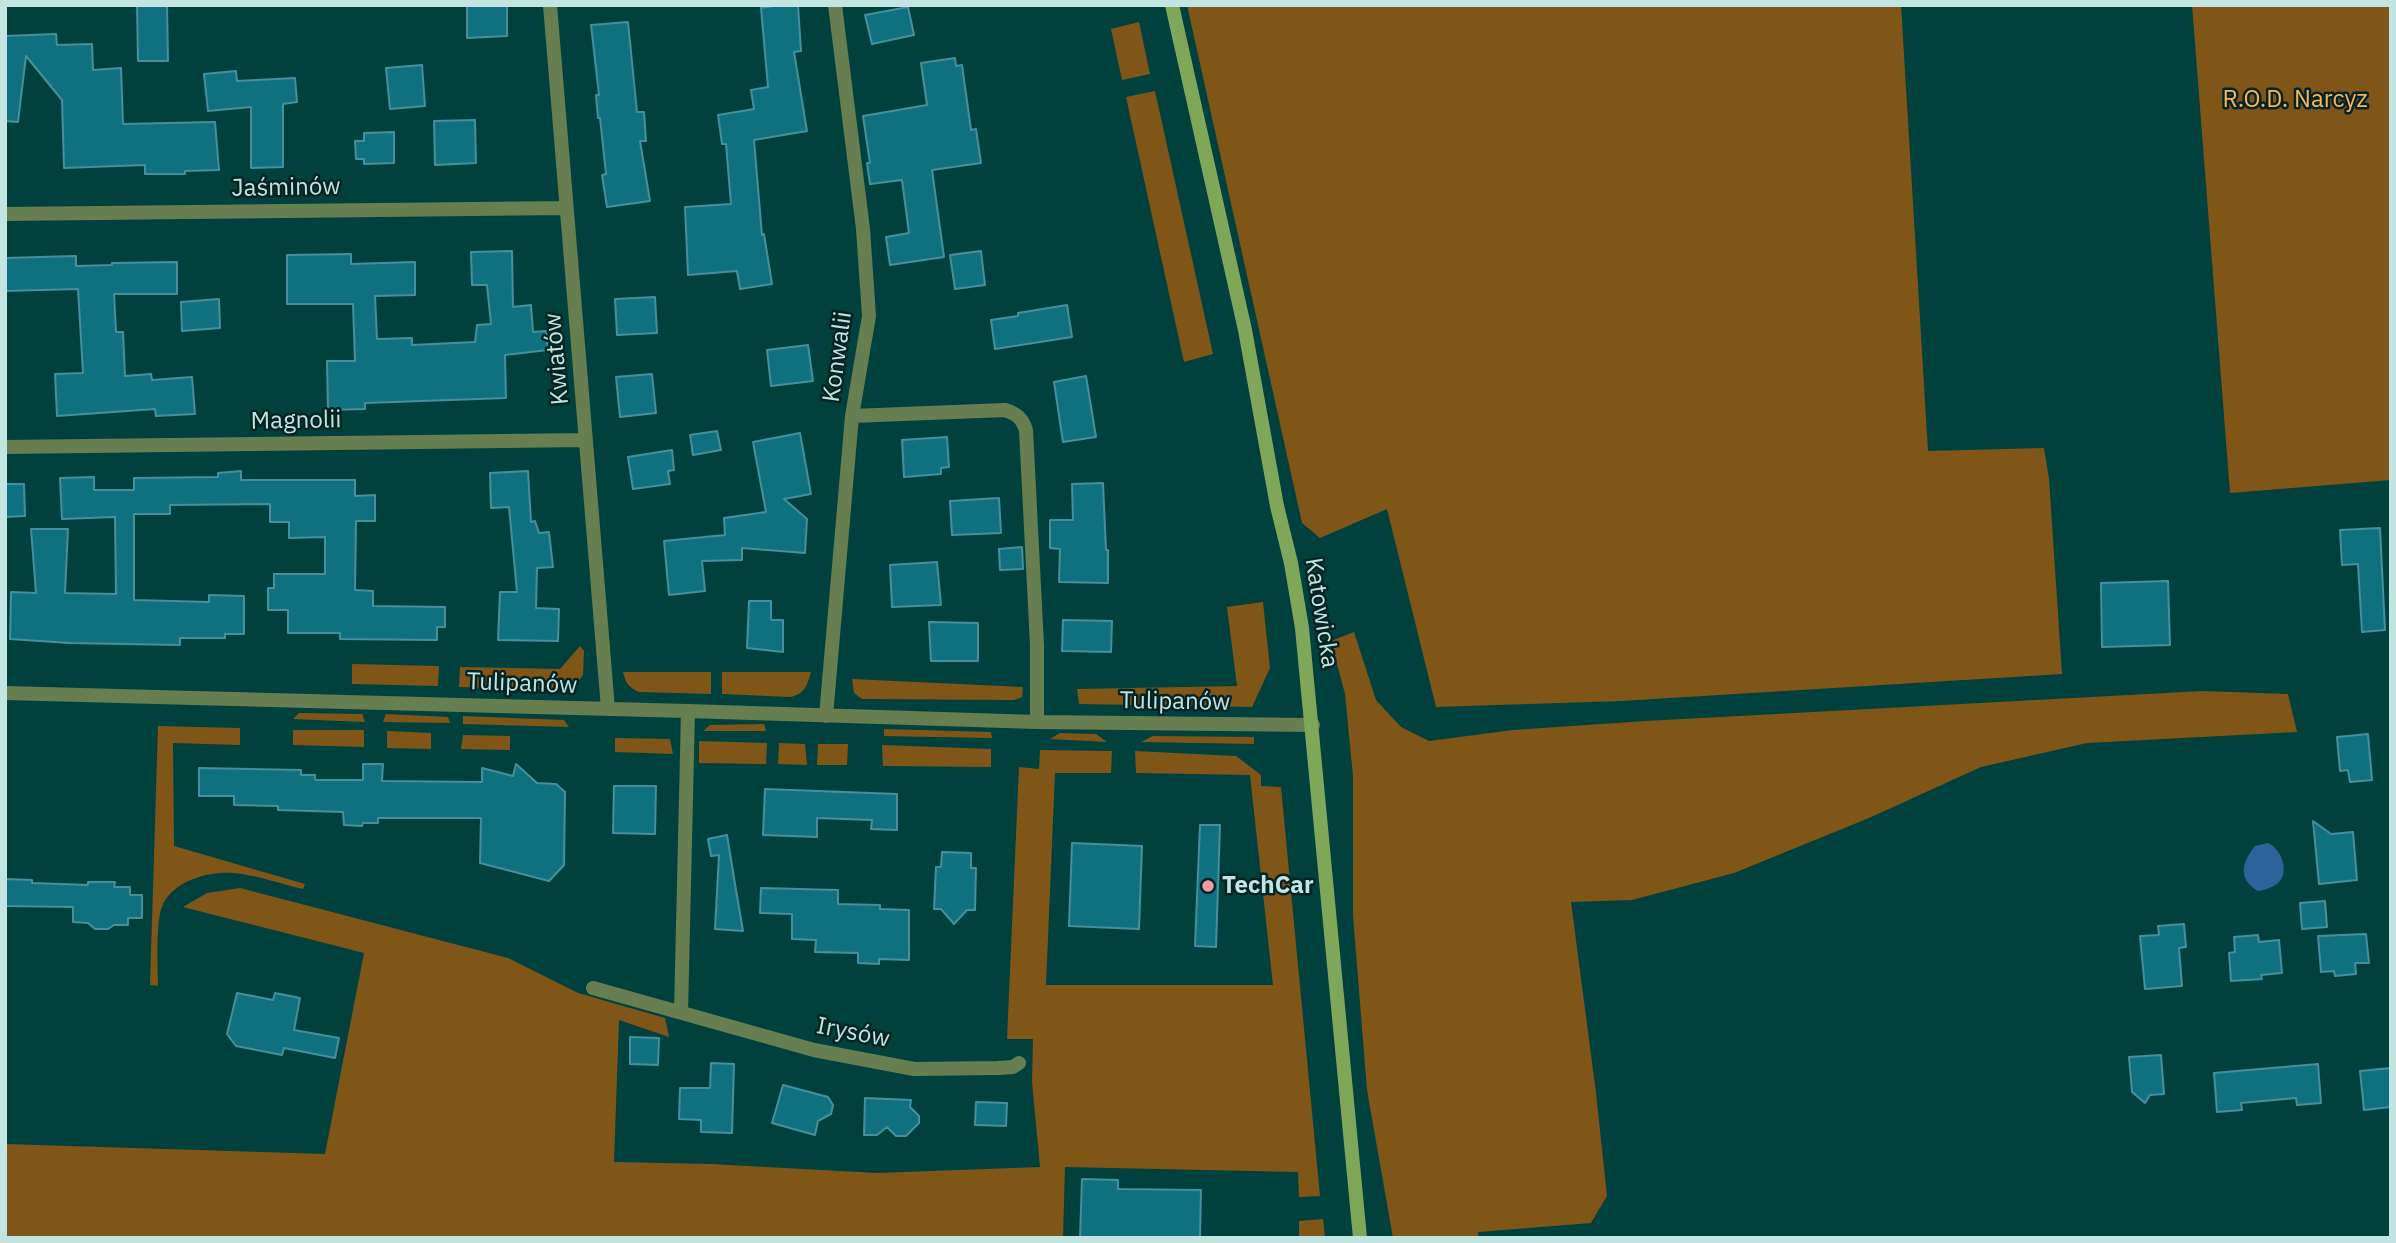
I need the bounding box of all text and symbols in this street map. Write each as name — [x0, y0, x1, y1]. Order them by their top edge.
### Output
park label: R.O.D. Narcyz — [2222, 86, 2368, 114]
street label: Jaśminów — [231, 173, 341, 203]
street label: Konwalii — [817, 310, 859, 404]
street label: Kwiatów — [539, 312, 575, 406]
street label: Magnolii — [250, 406, 342, 436]
street label: Katowicka — [1298, 556, 1344, 670]
street label: Tulipanów — [466, 668, 578, 700]
street label: Tulipanów — [1119, 687, 1231, 717]
place label: TechCar — [1222, 872, 1314, 900]
marker: TechCar — [1200, 878, 1216, 894]
street label: Irysów — [814, 1012, 892, 1054]

